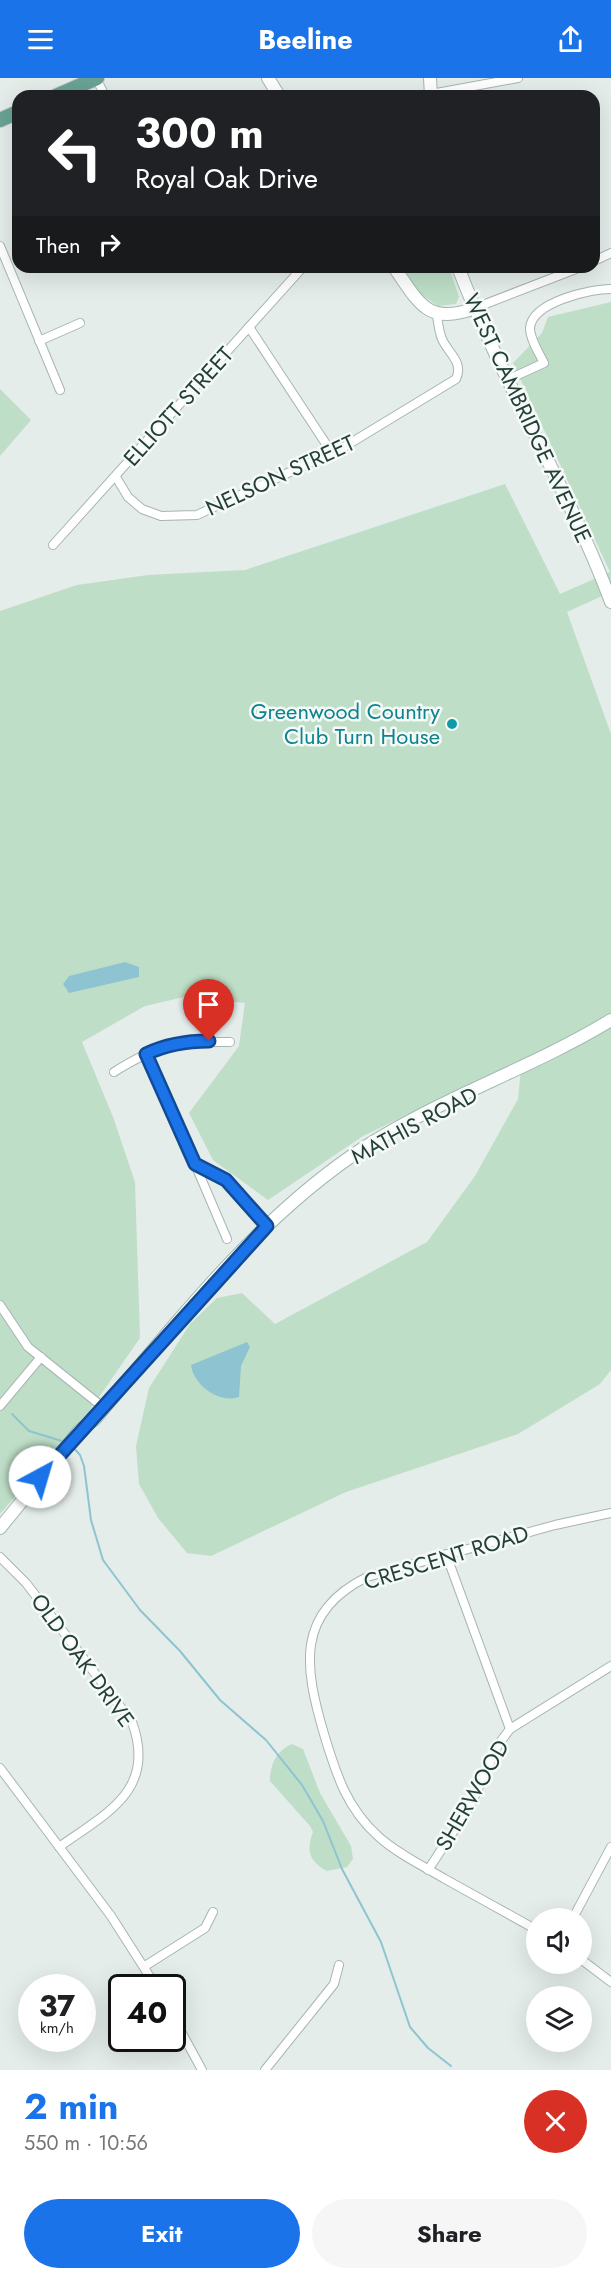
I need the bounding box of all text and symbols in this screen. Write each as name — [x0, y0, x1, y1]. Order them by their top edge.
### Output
text: Beeline — [258, 20, 353, 59]
icon: menu — [24, 23, 57, 56]
icon: share — [554, 23, 587, 56]
text: 300 m — [135, 103, 264, 164]
icon: left — [36, 114, 114, 192]
text: Royal Oak Drive — [135, 159, 318, 198]
icon: right — [93, 228, 126, 261]
text: Then — [36, 229, 81, 261]
street label: WEST CAMBRIDGE AVENUE — [456, 288, 600, 548]
street label: ELLIOTT STREET — [116, 339, 241, 473]
street label: NELSON STREET — [200, 426, 360, 524]
place label: Greenwood Country Club Turn House — [250, 695, 440, 752]
marker: Greenwood Country Club Turn House — [445, 717, 459, 731]
pin — [183, 979, 234, 1041]
icon: arrive — [192, 988, 225, 1021]
street label: MATHIS ROAD — [345, 1078, 483, 1172]
position arrow — [8, 1445, 72, 1509]
street label: CRESCENT ROAD — [359, 1517, 533, 1597]
street label: OLD OAK DRIVE — [24, 1587, 142, 1733]
street label: SHERWOOD — [427, 1734, 517, 1856]
map controls — [526, 1908, 592, 2052]
button: sound — [526, 1908, 592, 1974]
speed limit sign: 40 — [108, 1974, 186, 2052]
text: 37 — [39, 1984, 75, 2027]
button: layers — [526, 1986, 592, 2052]
text: km/h — [40, 2017, 74, 2039]
text: 2 min — [24, 2080, 119, 2132]
button: close — [524, 2090, 587, 2153]
text: 550 m · 10:56 — [24, 2129, 148, 2158]
button: Exit — [24, 2199, 300, 2268]
button: Share — [312, 2199, 587, 2268]

